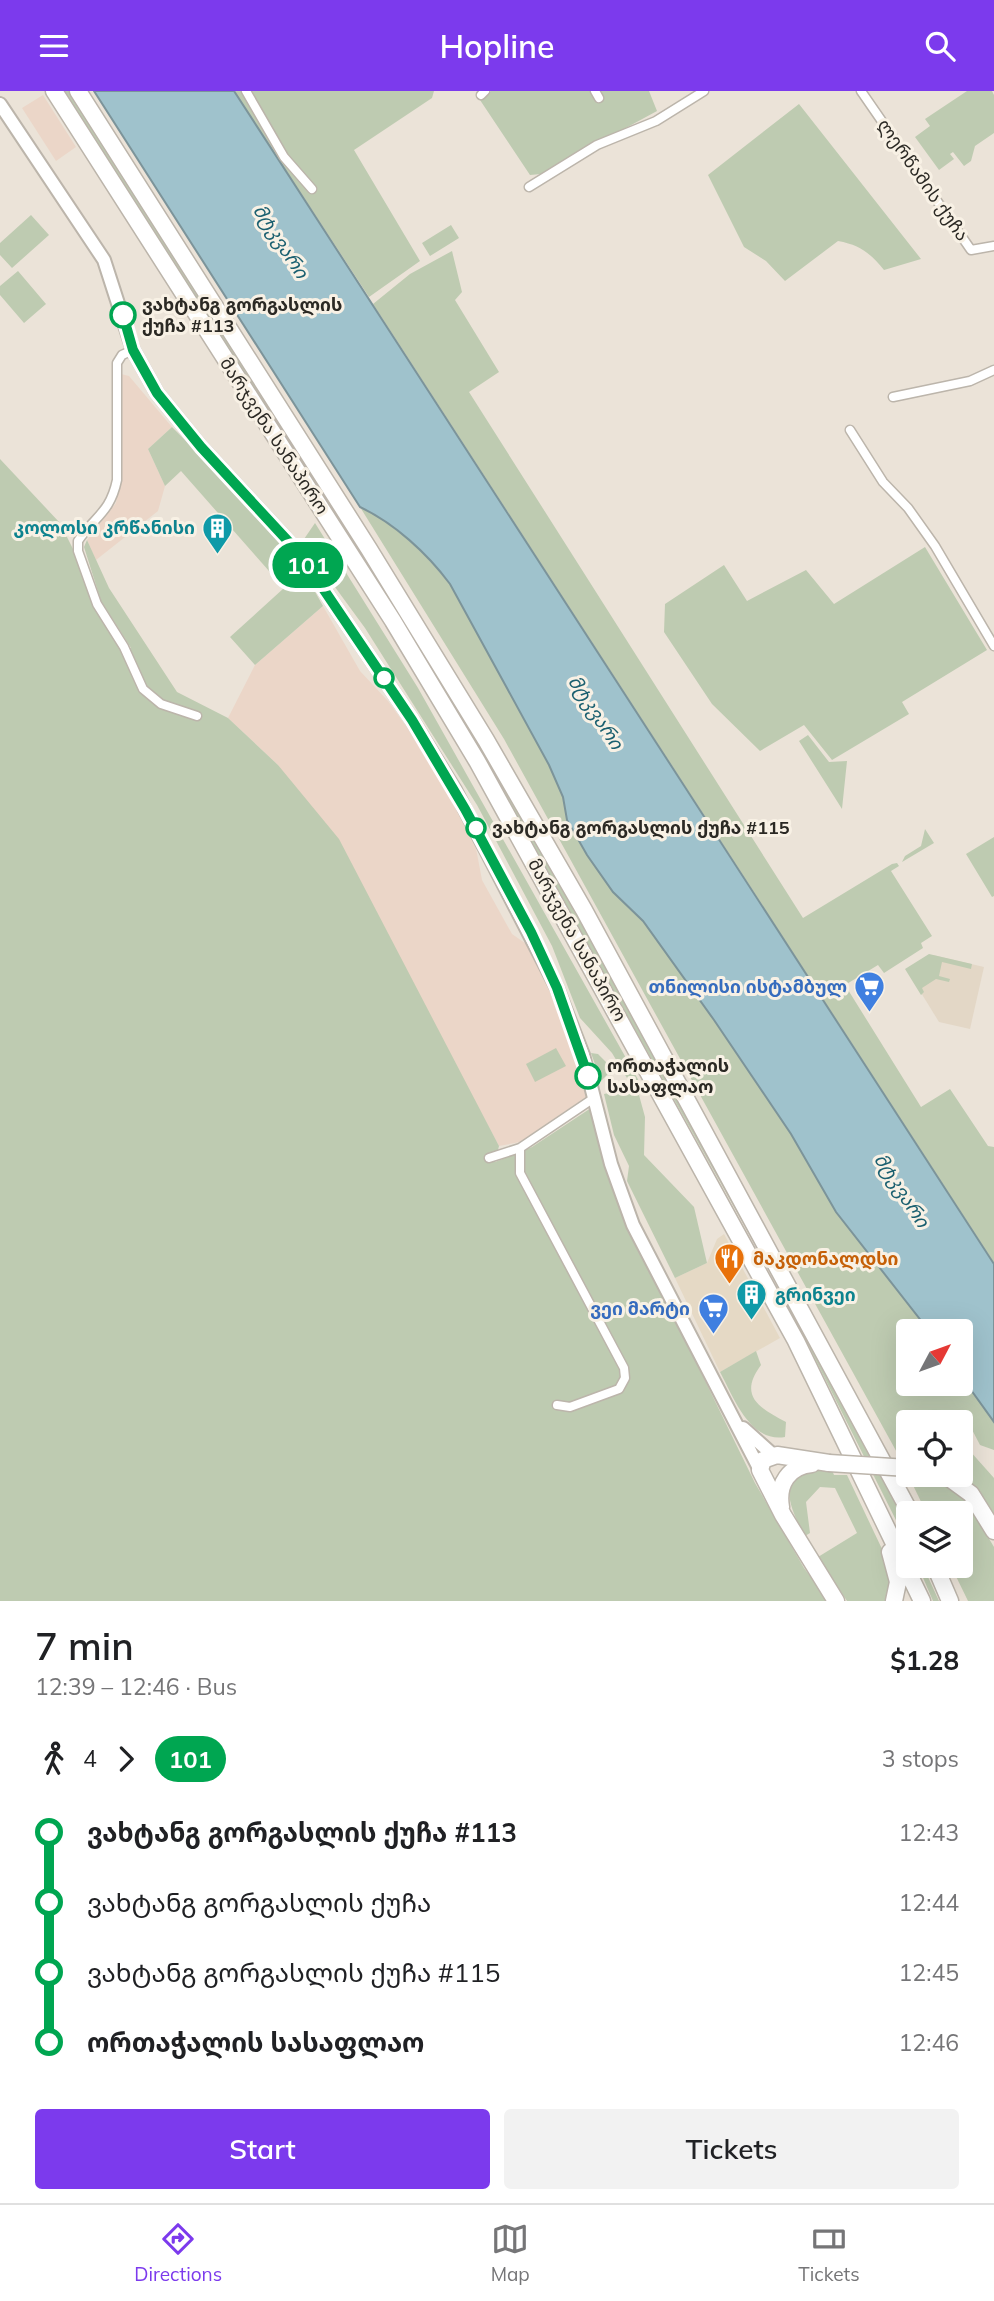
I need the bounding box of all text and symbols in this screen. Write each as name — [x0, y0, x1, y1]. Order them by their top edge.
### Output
text: Hopline — [439, 26, 555, 66]
icon: menu — [35, 27, 73, 65]
icon: search — [921, 27, 959, 65]
street label: ლერწამის ქუჩა — [873, 114, 974, 245]
water label: მტკვარი — [248, 199, 315, 284]
place label: ვახტანგ გორგასლის ქუჩა #113 — [142, 293, 342, 337]
marker: ვახტანგ გორგასლის ქუჩა #113 — [110, 302, 136, 328]
street label: მარჯვენა სანაპირო — [215, 353, 334, 519]
building icon: კოლოსი კრწანისი — [201, 511, 235, 555]
place label: კოლოსი კრწანისი — [14, 516, 195, 539]
line badge: 101 — [268, 542, 348, 588]
text: 101 — [286, 550, 330, 580]
unlabelled marker — [374, 668, 394, 688]
water label: მტკვარი — [563, 670, 630, 755]
place label: ვახტანგ გორგასლის ქუჩა #115 — [492, 816, 790, 839]
marker: ვახტანგ გორგასლის ქუჩა #115 — [466, 818, 486, 838]
street label: მარჯვენა სანაპირო — [523, 854, 632, 1025]
supermarket icon: თნილისი ისტამბულ — [853, 970, 887, 1014]
place label: თნილისი ისტამბულ — [649, 975, 847, 998]
place label: ორთაჭალის სასაფლაო — [607, 1054, 729, 1098]
marker: ორთაჭალის სასაფლაო — [575, 1063, 601, 1089]
water label: მტკვარი — [869, 1148, 936, 1233]
restaurant icon: მაკდონალდსი — [713, 1242, 747, 1286]
place label: მაკდონალდსი — [753, 1247, 899, 1270]
building icon: გრინვეი — [735, 1278, 769, 1322]
place label: გრინვეი — [775, 1283, 856, 1306]
supermarket icon: ვეი მარტი — [696, 1292, 730, 1336]
place label: ვეი მარტი — [590, 1297, 690, 1320]
north arrow — [896, 1319, 973, 1397]
map controls — [896, 1319, 973, 1578]
button: locate — [896, 1410, 973, 1487]
button: layers — [896, 1501, 973, 1578]
text: 7 min — [35, 1622, 134, 1670]
text: $1.28 — [890, 1644, 959, 1677]
text: 12:39 – 12:46 · Bus — [35, 1672, 237, 1701]
icon: walk — [35, 1740, 73, 1778]
icon: forward — [107, 1740, 145, 1778]
text: 4 — [83, 1744, 97, 1773]
text: 101 — [169, 1744, 212, 1774]
text: 3 stops — [882, 1744, 959, 1773]
text: ვახტანგ გორგასლის ქუჩა #113 — [87, 1816, 517, 1849]
text: 12:43 — [899, 1818, 959, 1847]
text: ვახტანგ გორგასლის ქუჩა — [87, 1886, 431, 1919]
text: 12:44 — [899, 1888, 959, 1917]
text: ვახტანგ გორგასლის ქუჩა #115 — [87, 1956, 500, 1989]
text: 12:45 — [899, 1958, 959, 1987]
text: ორთაჭალის სასაფლაო — [87, 2026, 424, 2059]
text: 12:46 — [899, 2028, 959, 2057]
button: Start — [35, 2109, 490, 2189]
button: Tickets — [504, 2109, 959, 2189]
tab: Directions — [134, 2220, 222, 2286]
tab: Map — [491, 2220, 530, 2286]
tab: Tickets — [798, 2220, 860, 2286]

